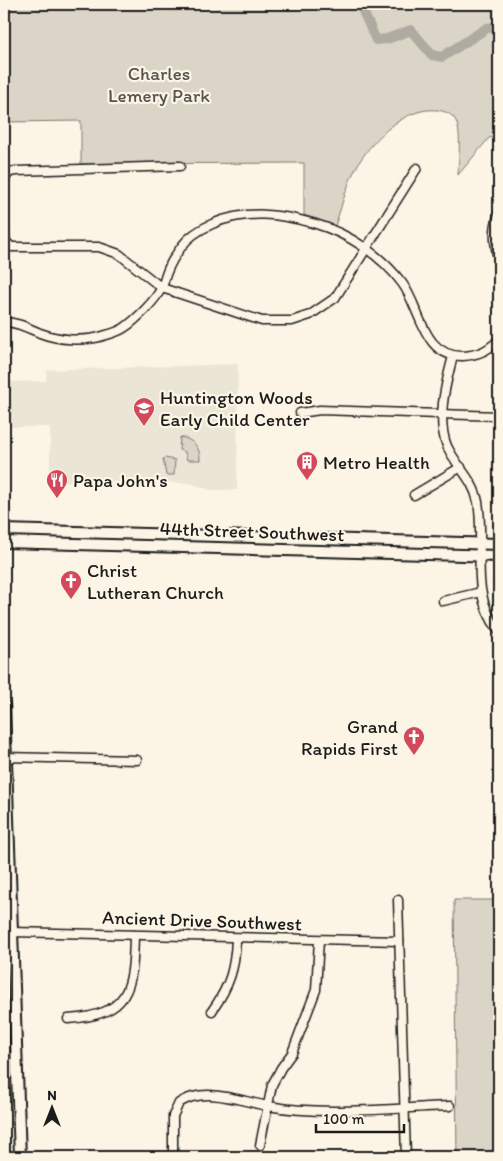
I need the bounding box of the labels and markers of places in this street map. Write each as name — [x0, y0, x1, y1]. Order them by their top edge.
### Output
place label: Huntington Woods Early Child Center — [160, 386, 313, 431]
school or university icon: Huntington Woods Early Child Center — [132, 396, 156, 427]
building icon: Metro Health — [295, 450, 319, 481]
place label: Metro Health — [323, 451, 430, 474]
restaurant icon: Papa John's — [45, 468, 69, 499]
place label: Papa John's — [73, 469, 168, 492]
place label: Christ Lutheran Church — [87, 559, 224, 604]
church icon: Christ Lutheran Church — [59, 569, 83, 600]
place label: Grand Rapids First — [301, 715, 399, 760]
church icon: Grand Rapids First — [402, 725, 426, 756]

